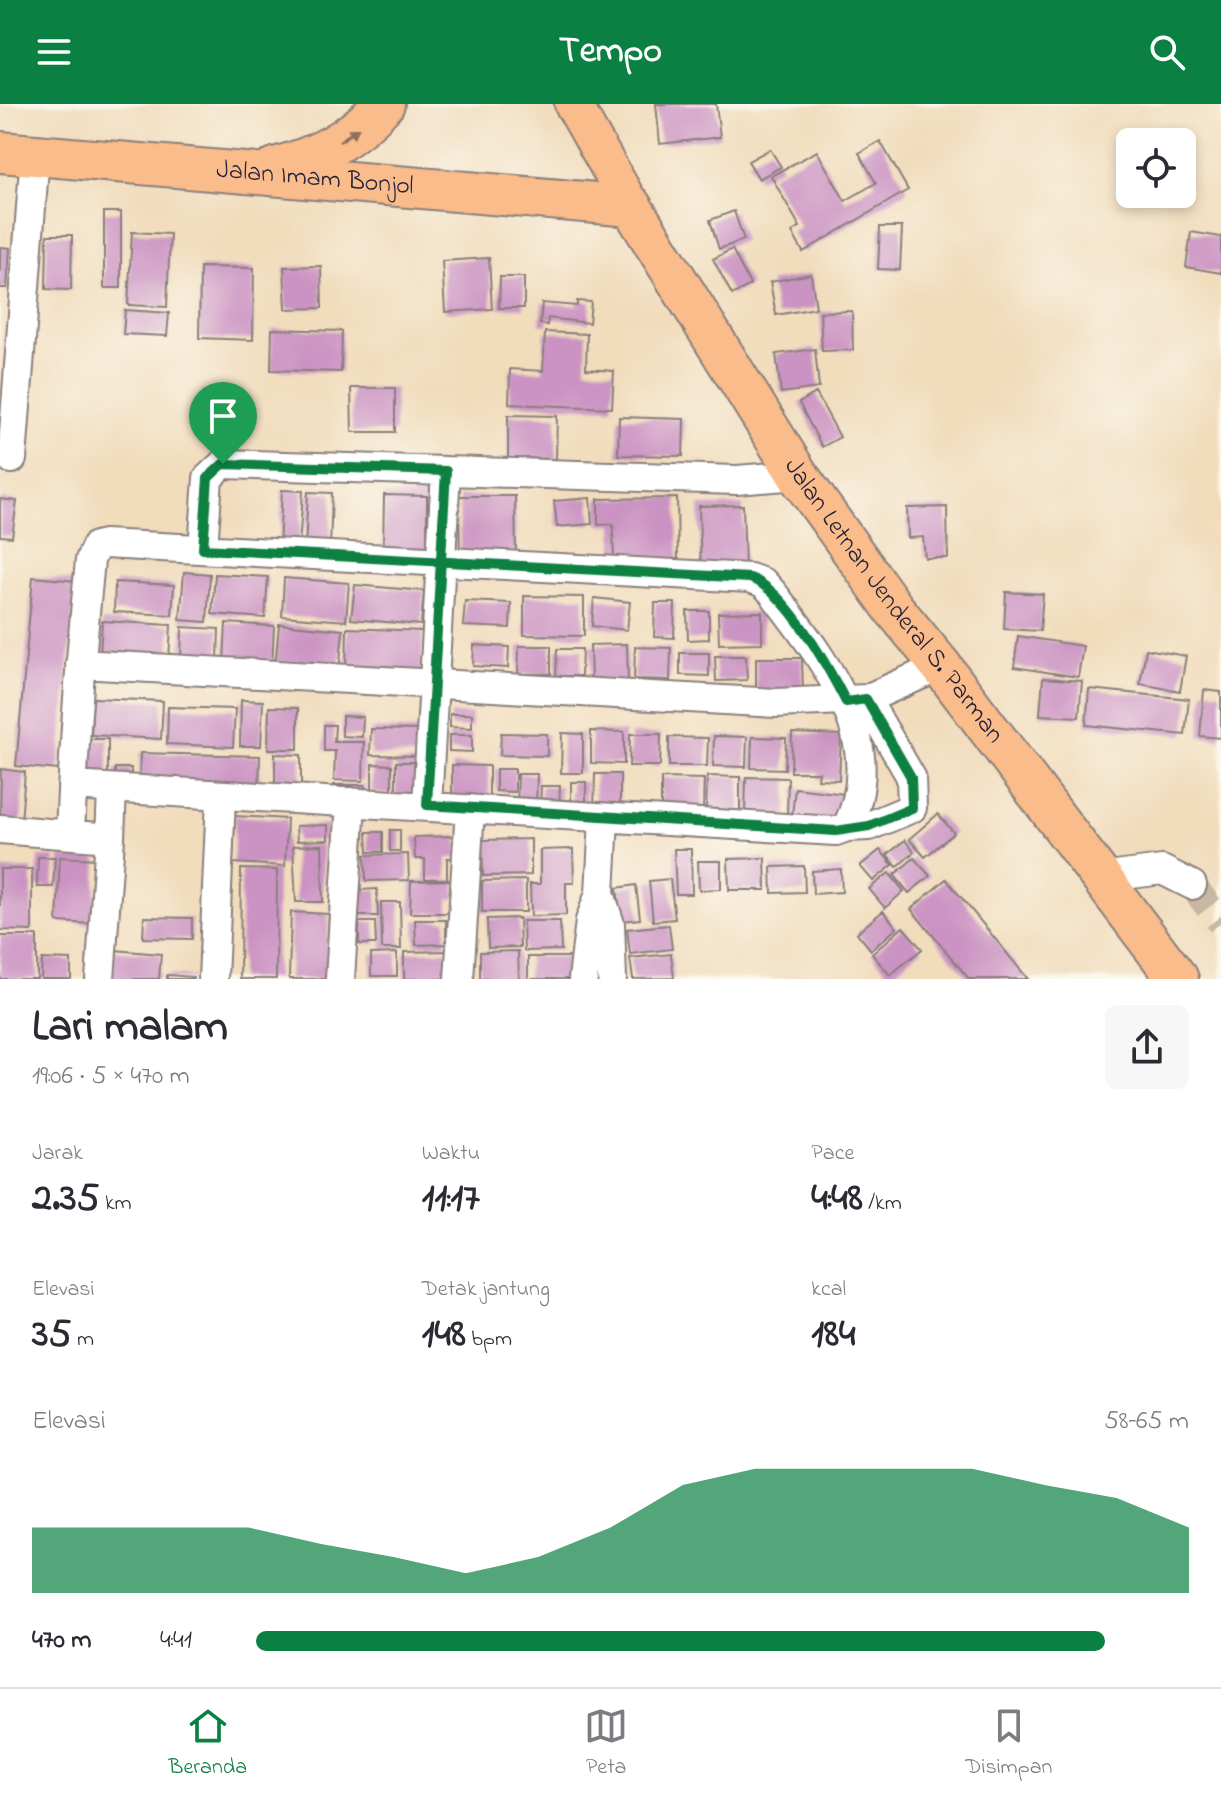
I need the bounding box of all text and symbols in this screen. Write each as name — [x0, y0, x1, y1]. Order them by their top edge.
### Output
text: Tempo — [559, 26, 662, 79]
icon: menu — [32, 30, 76, 74]
icon: search — [1145, 30, 1189, 74]
one-way arrow — [339, 128, 360, 143]
map controls — [1116, 128, 1196, 208]
button: locate — [1116, 128, 1196, 208]
street label: Jalan Imam Bonjol — [215, 152, 415, 206]
pin — [189, 382, 257, 464]
icon: arrive — [201, 394, 245, 438]
street label: Jalan Letnan Jenderal S. Parman — [773, 451, 1013, 752]
text: Lari malam — [32, 996, 228, 1060]
button: share — [1105, 1005, 1189, 1089]
text: 19:06 · 5 × 470 m — [32, 1058, 190, 1096]
text: Jarak — [32, 1138, 83, 1170]
text: Waktu — [422, 1138, 480, 1170]
text: Pace — [811, 1138, 854, 1170]
text: 2.35 — [32, 1170, 99, 1229]
text: 11:17 — [422, 1170, 480, 1229]
text: 4:48 — [811, 1170, 863, 1229]
text: km — [99, 1188, 132, 1220]
text: /km — [863, 1188, 902, 1220]
text: Elevasi — [32, 1274, 94, 1306]
text: Detak jantung — [422, 1274, 550, 1306]
text: kcal — [811, 1274, 846, 1306]
text: 35 — [32, 1306, 71, 1365]
text: 148 — [422, 1306, 466, 1365]
text: 184 — [811, 1306, 856, 1365]
text: m — [71, 1324, 94, 1356]
text: bpm — [466, 1324, 512, 1356]
text: Elevasi — [32, 1403, 106, 1441]
text: 58–65 m — [1104, 1403, 1189, 1441]
text: 470 m — [32, 1622, 91, 1660]
text: 4:41 — [160, 1622, 192, 1660]
tab: Beranda — [169, 1704, 247, 1784]
tab: Peta — [584, 1704, 628, 1784]
tab: Disimpan — [965, 1704, 1052, 1784]

